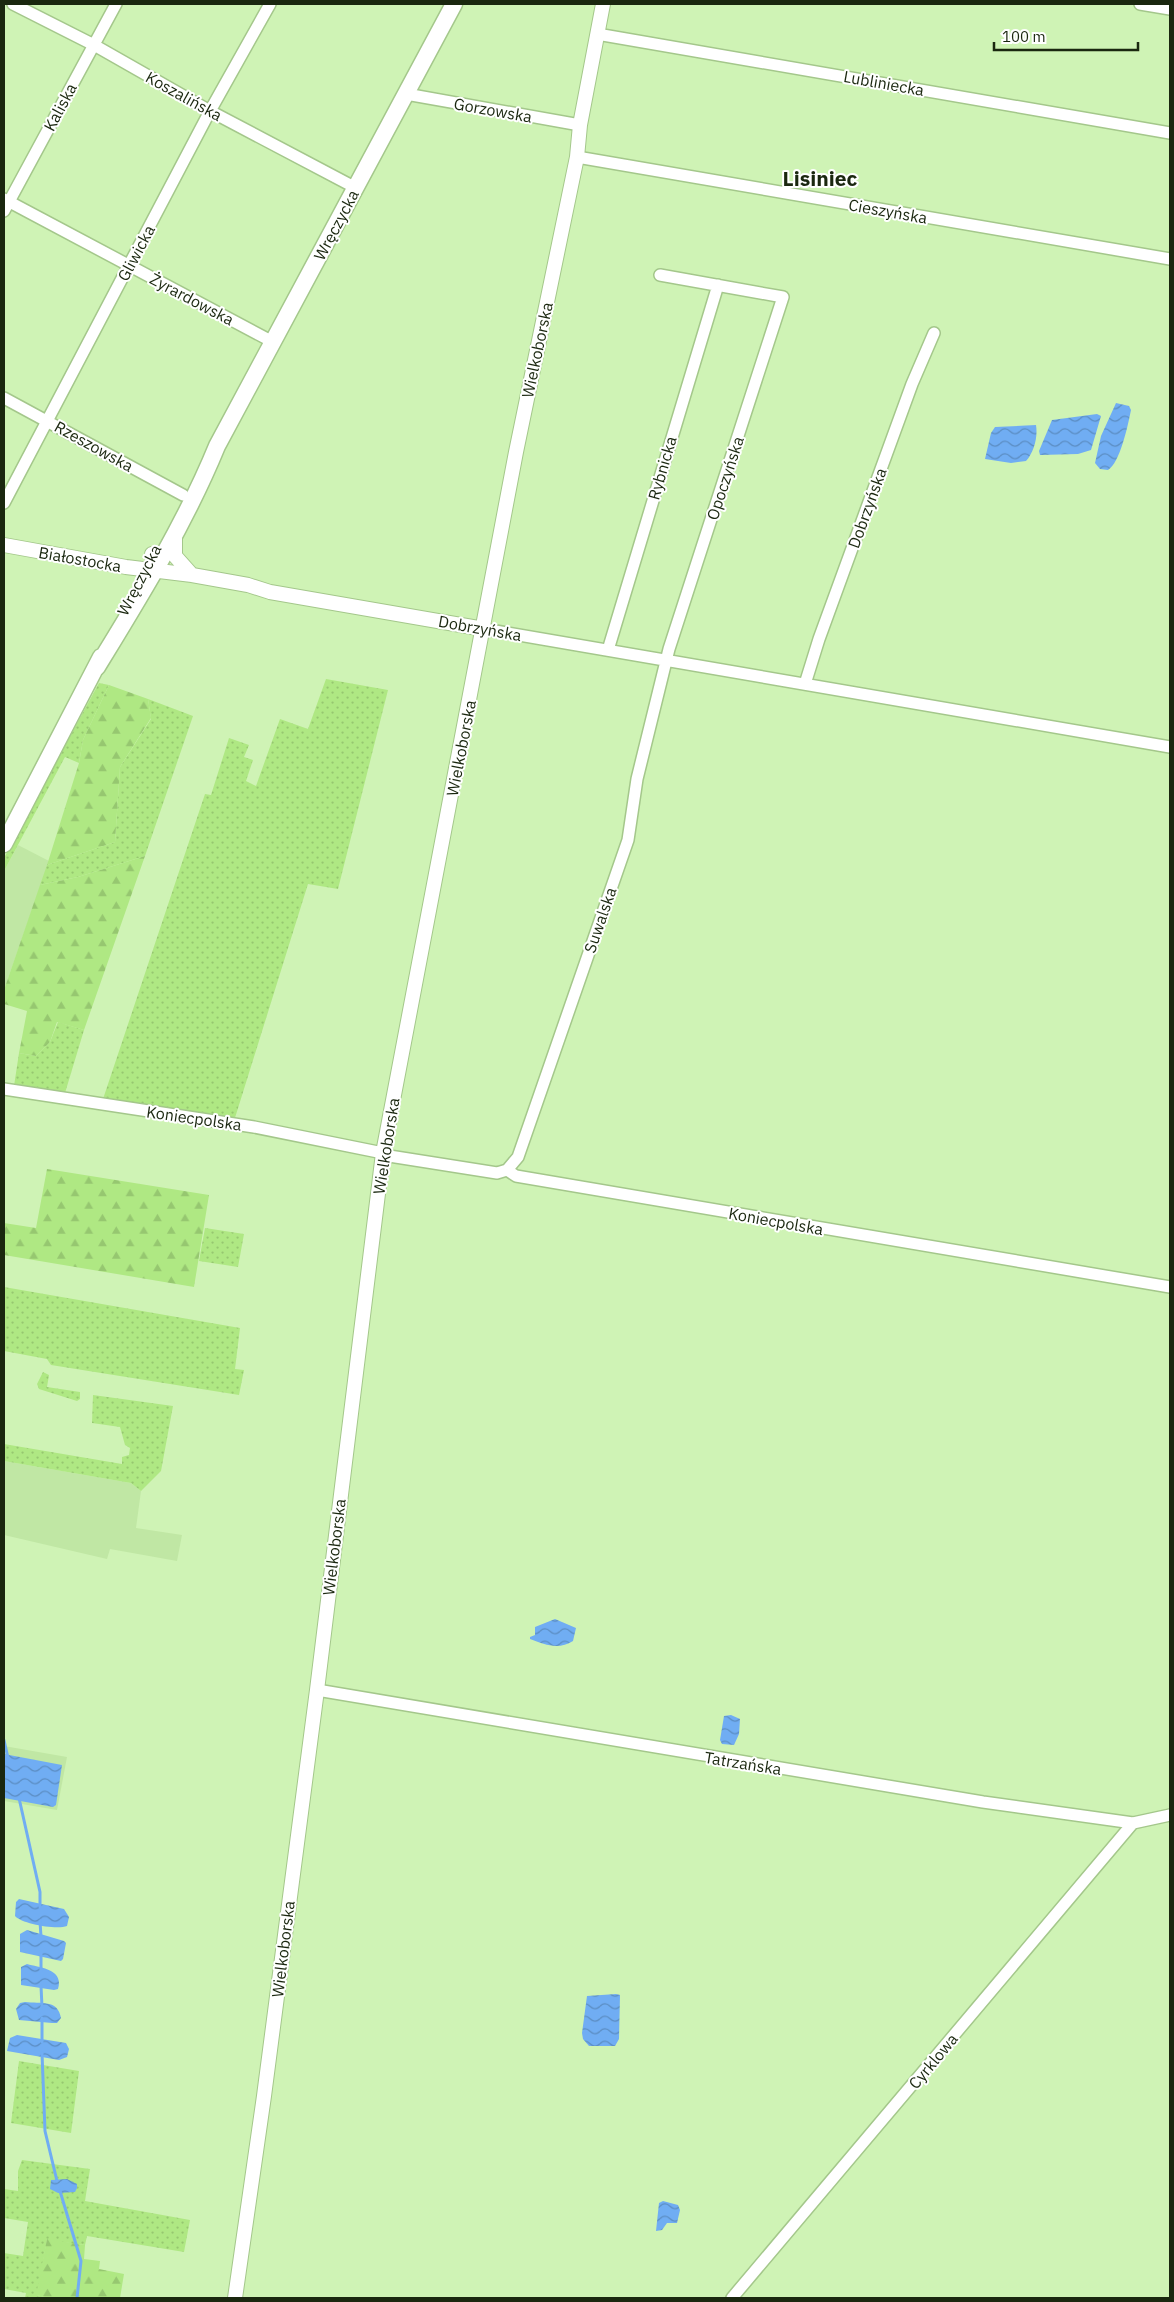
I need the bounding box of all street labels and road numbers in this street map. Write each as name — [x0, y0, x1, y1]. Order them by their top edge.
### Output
street label: Lubliniecka — [842, 66, 926, 100]
street label: Koszalińska — [142, 67, 226, 125]
street label: Kaliska — [39, 79, 81, 134]
street label: Gorzowska — [452, 93, 534, 127]
street label: Wręczycka — [309, 186, 363, 264]
street label: Cieszyńska — [847, 194, 929, 228]
street label: Gliwicka — [113, 221, 159, 285]
street label: Żyrardowska — [147, 268, 238, 330]
street label: Wielkoborska — [517, 300, 557, 400]
street label: Rzeszowska — [51, 416, 137, 476]
street label: Rybnicka — [643, 433, 681, 502]
street label: Opoczyńska — [702, 433, 748, 522]
street label: Dobrzyńska — [843, 465, 891, 551]
street label: Wręczycka — [113, 541, 166, 619]
street label: Białostocka — [37, 542, 123, 576]
street label: Dobrzyńska — [437, 611, 524, 645]
street label: Wielkoborska — [442, 698, 480, 798]
street label: Suwalska — [579, 884, 621, 955]
street label: Wielkoborska — [369, 1096, 404, 1196]
street label: Koniecpolska — [145, 1101, 243, 1135]
street label: Koniecpolska — [727, 1203, 825, 1239]
street label: Wielkoborska — [318, 1497, 350, 1597]
street label: Tatrzańska — [703, 1747, 783, 1779]
street label: Wielkoborska — [267, 1899, 299, 1999]
street label: Cyrklowa — [904, 2029, 962, 2093]

